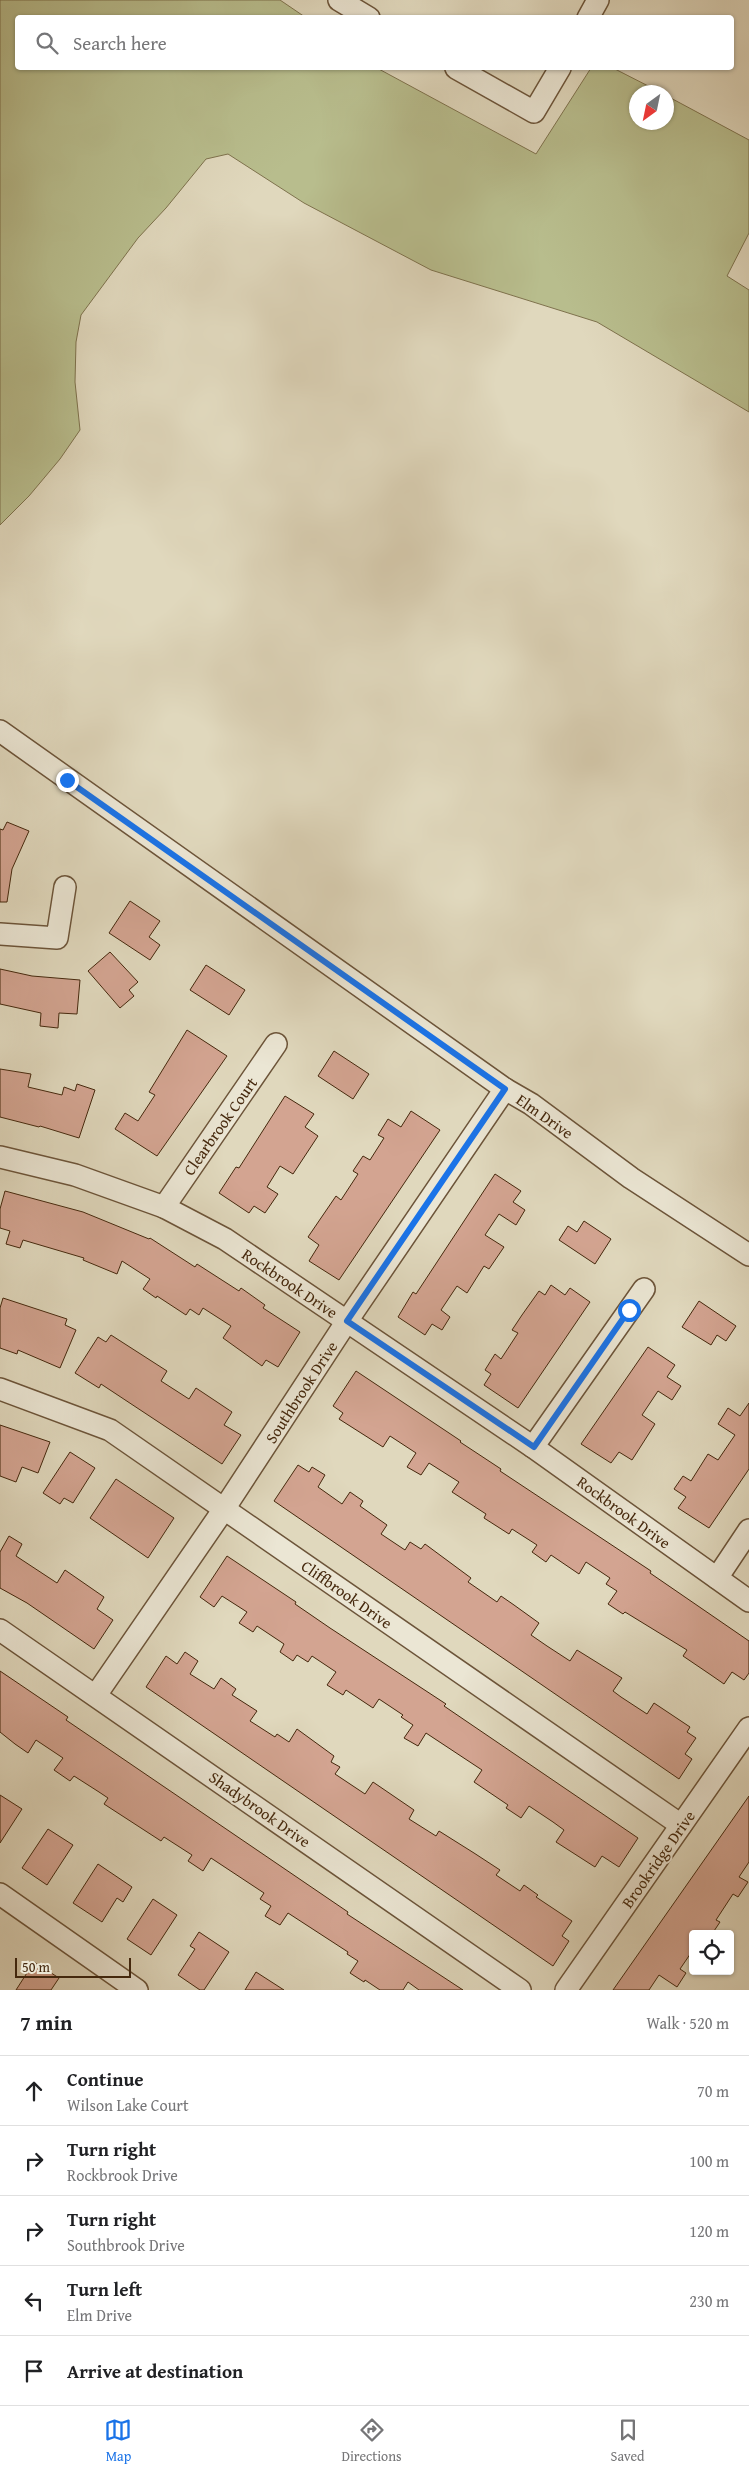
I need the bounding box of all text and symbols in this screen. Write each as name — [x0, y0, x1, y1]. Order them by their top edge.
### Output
search box — [15, 15, 734, 70]
icon: search — [33, 29, 61, 57]
text: Search here — [73, 29, 167, 57]
north arrow — [629, 85, 674, 130]
route end — [56, 769, 79, 792]
street label: Clearbrook Court — [177, 1072, 263, 1180]
street label: Elm Drive — [511, 1088, 579, 1144]
street label: Rockbrook Drive — [237, 1242, 343, 1324]
route start — [618, 1299, 641, 1322]
street label: Southbrook Drive — [259, 1336, 343, 1448]
street label: Rockbrook Drive — [572, 1470, 676, 1554]
street label: Cliffbrook Drive — [297, 1554, 397, 1634]
street label: Shadybrook Drive — [204, 1765, 316, 1853]
street label: Brookridge Drive — [615, 1805, 701, 1913]
map controls — [689, 1930, 734, 1975]
button: locate — [689, 1930, 734, 1975]
scale bar — [15, 1955, 131, 1978]
text: 50 m — [22, 1957, 50, 1977]
text: 7 min — [20, 2007, 72, 2038]
text: Walk · 520 m — [646, 2011, 729, 2035]
text: Continue — [67, 2065, 144, 2093]
icon: ahead — [20, 2077, 48, 2105]
text: 70 m — [697, 2079, 729, 2103]
text: Wilson Lake Court — [67, 2093, 189, 2117]
text: Turn right — [67, 2135, 156, 2163]
icon: right — [20, 2147, 48, 2175]
text: 100 m — [689, 2149, 729, 2173]
text: Rockbrook Drive — [67, 2163, 178, 2187]
text: Turn right — [67, 2205, 156, 2233]
icon: right — [20, 2217, 48, 2245]
text: 120 m — [689, 2219, 729, 2243]
text: Southbrook Drive — [67, 2233, 185, 2257]
text: Turn left — [67, 2275, 142, 2303]
icon: left — [20, 2287, 48, 2315]
text: 230 m — [689, 2289, 729, 2313]
text: Elm Drive — [67, 2303, 132, 2327]
icon: arrive — [20, 2357, 48, 2385]
text: Arrive at destination — [67, 2357, 243, 2385]
tab: Map — [104, 2416, 132, 2466]
tab: Directions — [341, 2416, 402, 2466]
tab: Saved — [611, 2416, 645, 2466]

